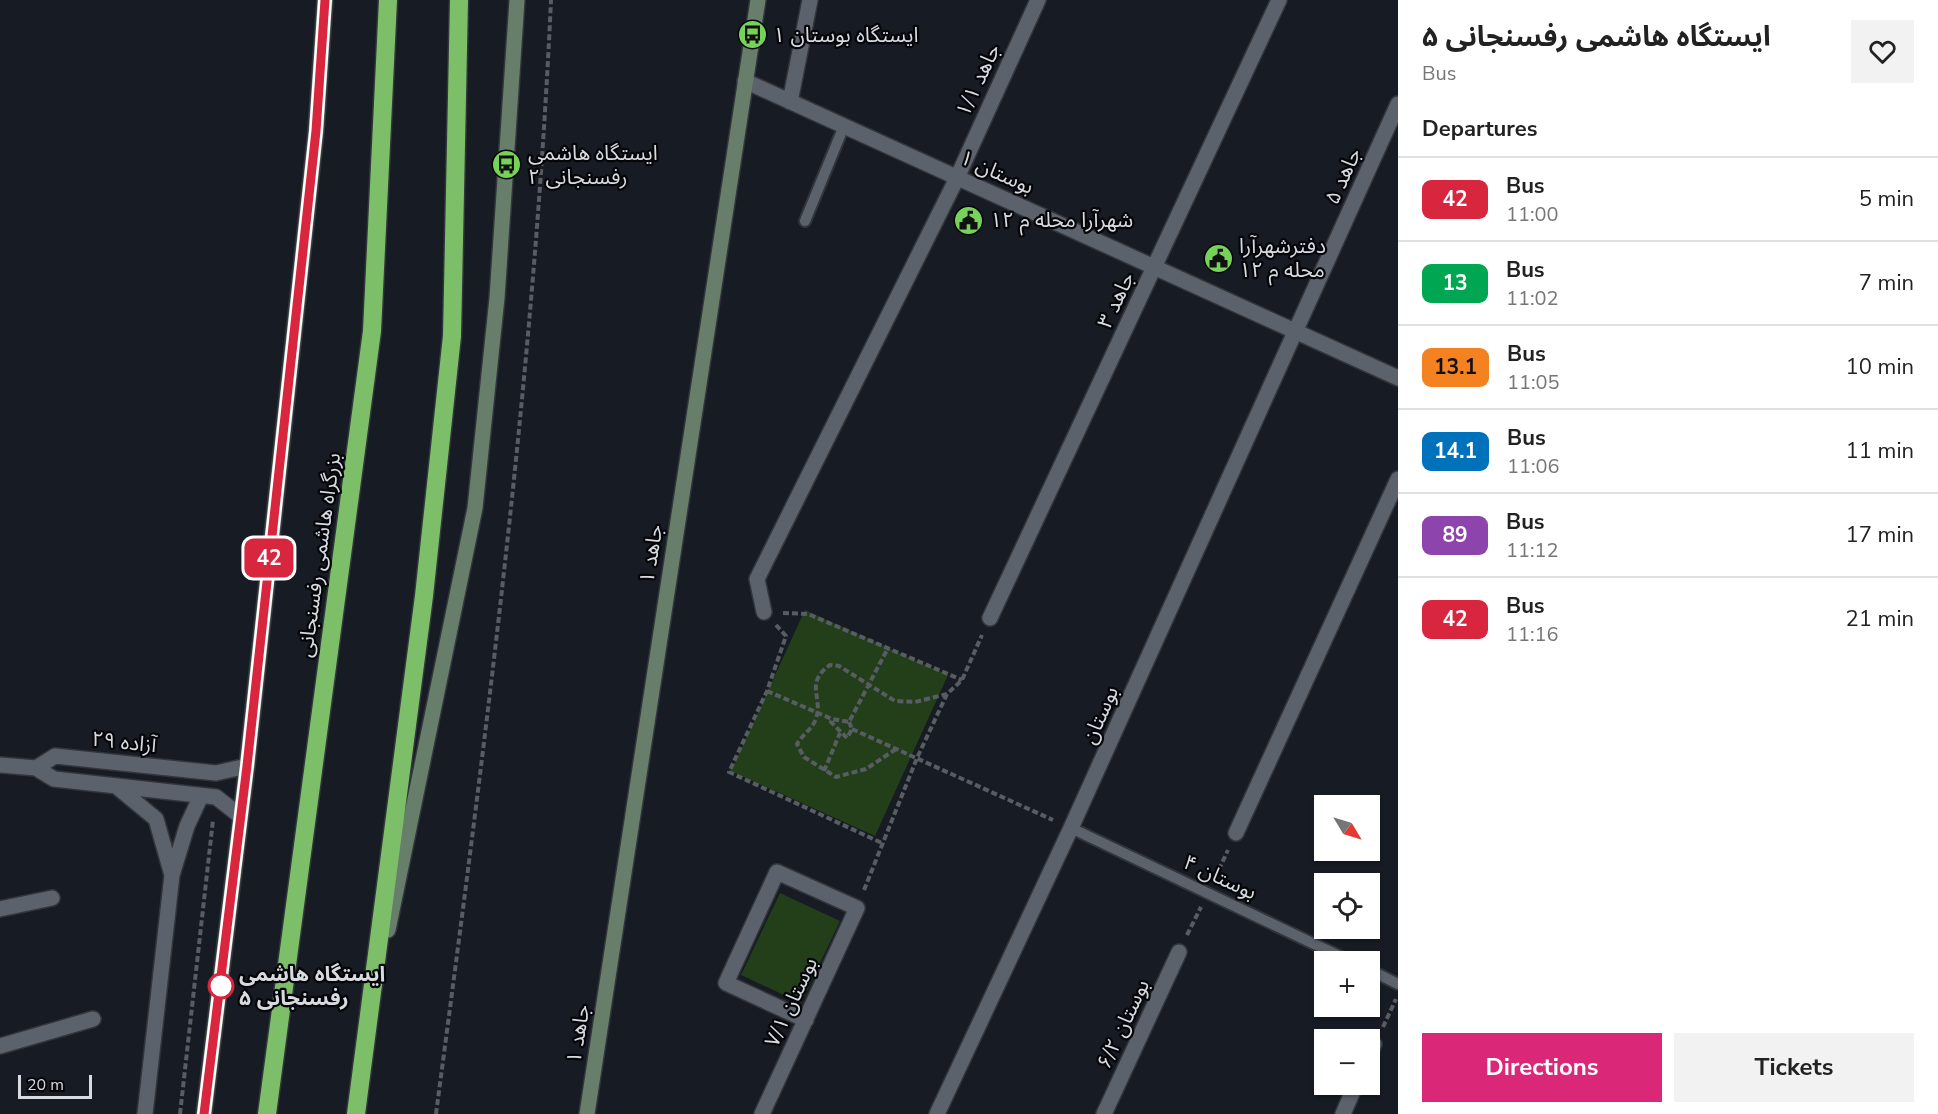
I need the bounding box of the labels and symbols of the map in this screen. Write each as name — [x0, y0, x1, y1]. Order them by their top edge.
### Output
bus stop icon: ایستگاه بوستان ۱ — [736, 19, 768, 51]
place label: ایستگاه بوستان ۱ — [773, 21, 918, 49]
street label: جاهد ۱/۱ — [949, 39, 1007, 121]
place label: ایستگاه هاشمی رفسنجانی ۲ — [528, 139, 658, 191]
street label: بوستان ۱ — [956, 143, 1038, 201]
street label: جاهد ۵ — [1318, 143, 1368, 209]
bus stop icon: ایستگاه هاشمی رفسنجانی ۲ — [491, 149, 523, 181]
public building icon: شهرآرا محله م ۱۲ — [953, 204, 985, 236]
place label: شهرآرا محله م ۱۲ — [990, 206, 1133, 236]
place label: دفترشهرآرا محله م ۱۲ — [1239, 232, 1326, 286]
public building icon: دفترشهرآرا محله م ۱۲ — [1202, 242, 1234, 274]
street label: جاهد ۳ — [1091, 267, 1141, 333]
street label: بزرگراه هاشمی رفسنجانی — [291, 451, 347, 659]
street label: جاهد ۱ — [633, 523, 669, 585]
line badge: 42 — [242, 538, 296, 578]
street label: بوستان — [1075, 682, 1125, 748]
street label: آزاده ۲۹ — [90, 725, 159, 759]
north arrow — [1314, 795, 1380, 861]
street label: بوستان ۴ — [1179, 848, 1261, 906]
street label: بوستان ۷/۱ — [758, 953, 824, 1051]
place label: ایستگاه هاشمی رفسنجانی ۵ — [239, 960, 385, 1012]
marker: ایستگاه هاشمی رفسنجانی ۵ — [208, 973, 234, 999]
street label: بوستان ۶/۲ — [1090, 975, 1156, 1073]
street label: جاهد ۱ — [560, 1003, 596, 1065]
scale bar — [18, 1072, 92, 1100]

